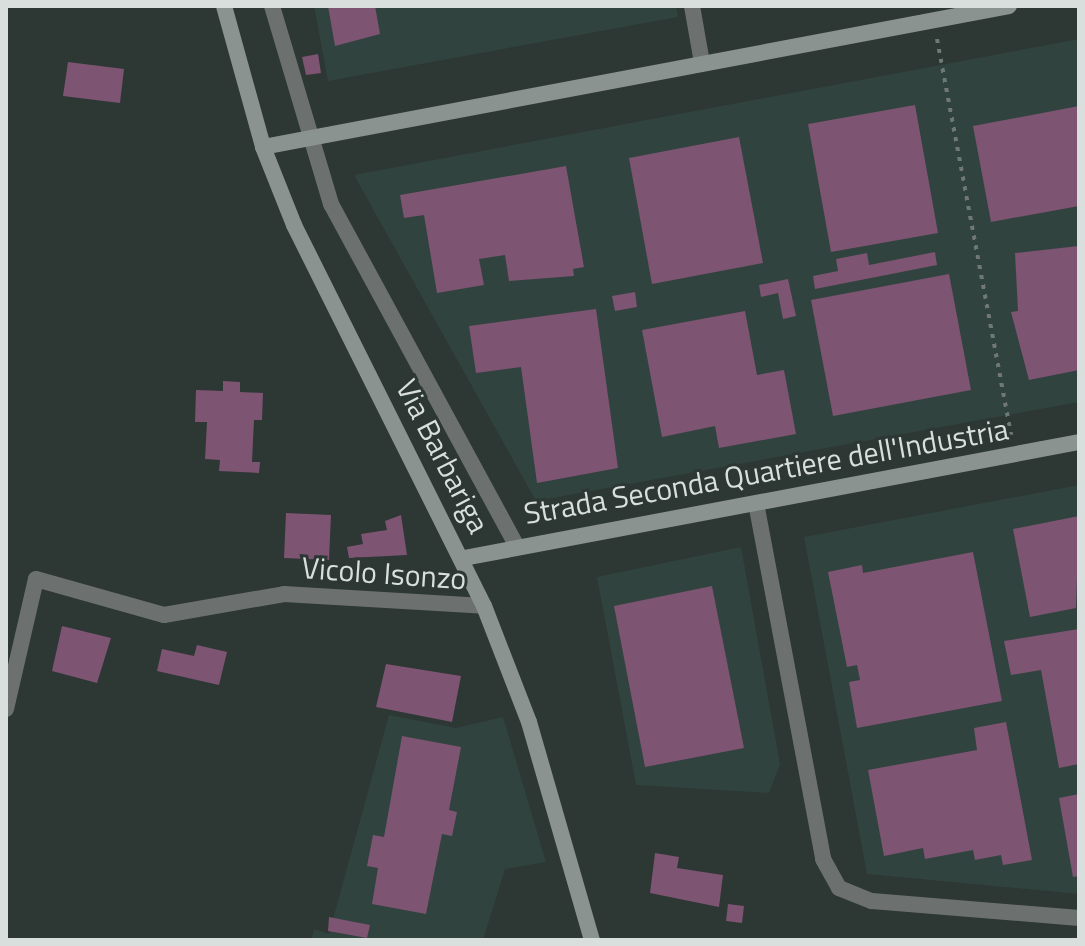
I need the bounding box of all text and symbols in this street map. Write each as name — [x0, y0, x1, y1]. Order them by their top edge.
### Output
street label: Via Barbariga — [389, 373, 497, 539]
street label: Strada Seconda Quartiere dell'Industria — [521, 411, 1011, 531]
street label: Vicolo Isonzo — [301, 549, 467, 597]

